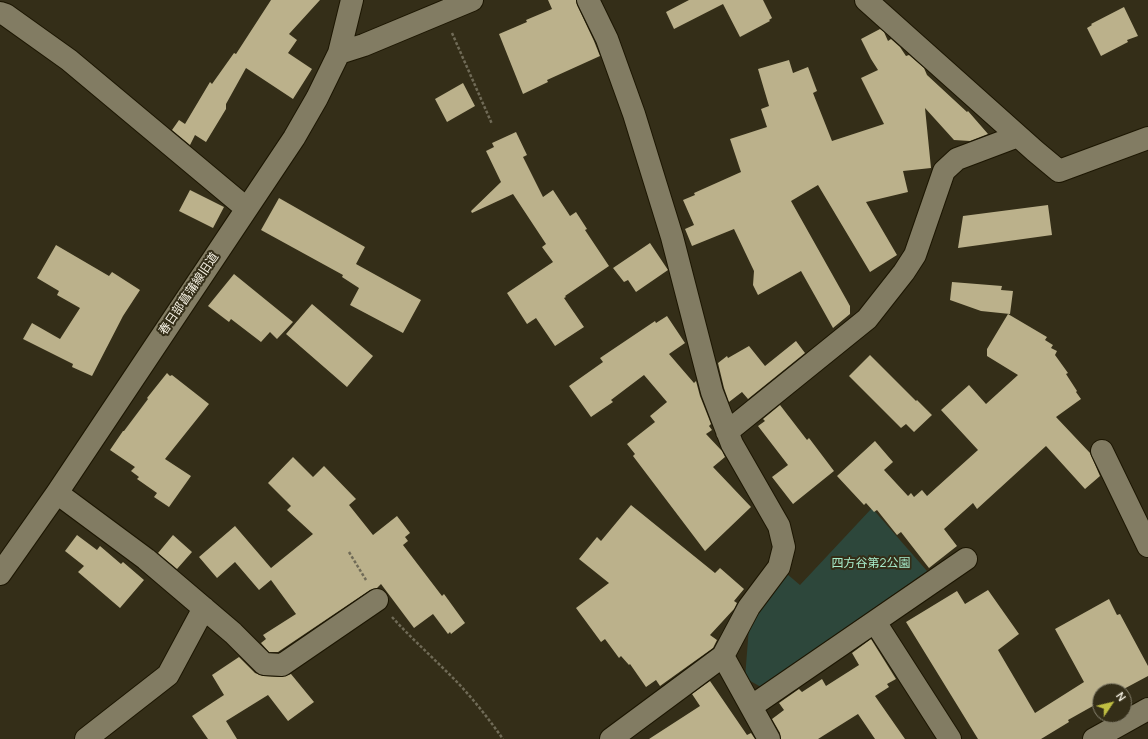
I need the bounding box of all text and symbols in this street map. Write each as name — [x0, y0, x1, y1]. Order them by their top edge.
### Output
street label: 春日部菖蒲線旧道 — [156, 250, 222, 338]
park label: 四方谷第2公園 — [832, 557, 910, 571]
north arrow — [1092, 683, 1132, 723]
text: N — [1113, 689, 1130, 704]

